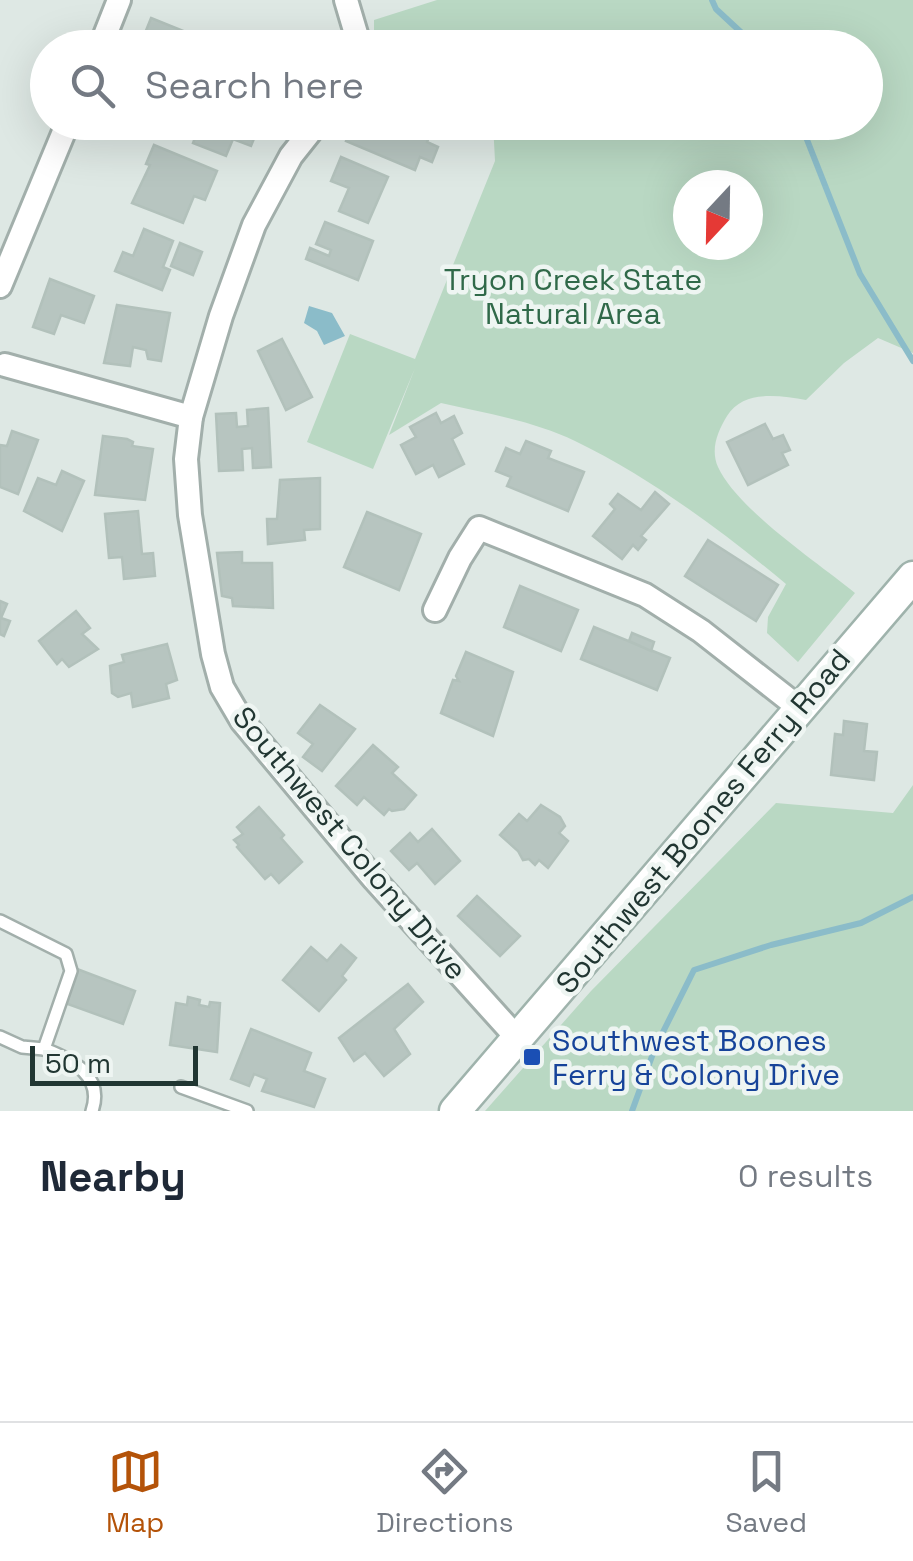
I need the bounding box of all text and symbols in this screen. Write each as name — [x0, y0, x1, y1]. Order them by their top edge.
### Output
search box — [30, 30, 883, 140]
icon: search — [65, 58, 120, 113]
text: Search here — [145, 61, 364, 109]
north arrow — [673, 170, 763, 260]
park label: Tryon Creek State Natural Area — [444, 260, 702, 333]
street label: Southwest Boones Ferry Road — [547, 641, 859, 1001]
street label: Southwest Colony Drive — [224, 698, 476, 988]
place label: Southwest Boones Ferry & Colony Drive — [552, 1021, 840, 1094]
scale bar — [30, 1041, 198, 1086]
text: 50 m — [45, 1045, 111, 1081]
marker: Southwest Boones Ferry & Colony Drive — [521, 1046, 543, 1068]
text: Nearby — [40, 1150, 186, 1203]
text: 0 results — [738, 1156, 873, 1196]
tab: Map — [106, 1444, 164, 1540]
tab: Directions — [376, 1444, 513, 1540]
tab: Saved — [725, 1444, 807, 1540]

